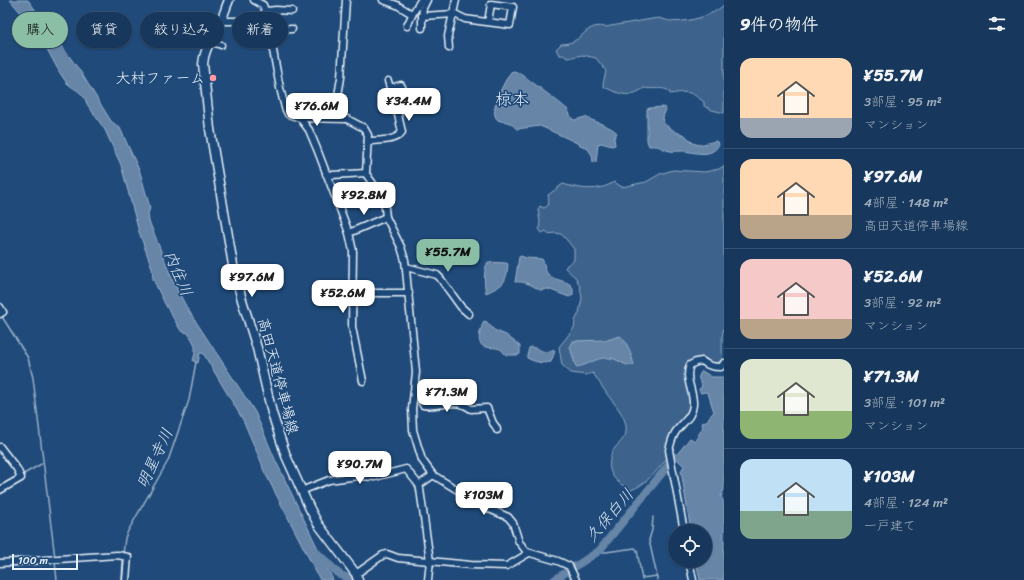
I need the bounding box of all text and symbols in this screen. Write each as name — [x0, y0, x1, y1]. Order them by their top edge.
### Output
text: 9件の物件 — [740, 9, 818, 39]
chip: 購入 — [12, 12, 68, 48]
chip: 賃貸 — [76, 12, 132, 48]
chip: 絞り込み — [140, 12, 224, 48]
chip: 新着 — [232, 12, 288, 48]
icon: filters — [986, 13, 1008, 35]
text: ¥55.7M — [864, 60, 923, 90]
place label: 大村ファーム — [116, 65, 205, 91]
marker: 大村ファーム — [208, 73, 218, 83]
icon: home — [772, 74, 820, 122]
district label: 椋本 — [495, 84, 529, 114]
pin: ¥34.4M — [376, 88, 442, 122]
text: ¥34.4M — [386, 89, 432, 112]
text: 3部屋 · 95 m² — [864, 90, 942, 113]
pin: ¥76.6M — [284, 93, 350, 127]
text: ¥76.6M — [295, 94, 339, 117]
text: マンション — [864, 113, 928, 136]
text: ¥97.6M — [864, 161, 922, 191]
icon: home — [772, 175, 820, 223]
pin: ¥92.8M — [331, 182, 397, 216]
text: ¥92.8M — [341, 183, 387, 206]
text: 4部屋 · 148 m² — [864, 191, 948, 214]
text: 高田天道停車場線 — [864, 214, 968, 237]
pin: ¥55.7M — [415, 239, 481, 273]
text: ¥55.7M — [425, 240, 471, 263]
water label: 内住川 — [156, 245, 201, 301]
text: ¥52.6M — [864, 261, 922, 291]
pin: ¥97.6M — [219, 264, 285, 298]
text: ¥97.6M — [230, 265, 274, 288]
icon: home — [772, 275, 820, 323]
pin: ¥52.6M — [310, 280, 376, 314]
text: ¥52.6M — [321, 281, 365, 304]
text: 3部屋 · 92 m² — [864, 291, 941, 314]
text: マンション — [864, 314, 928, 337]
street label: 高田天道停車場線 — [250, 315, 306, 437]
text: ¥71.3M — [864, 361, 919, 391]
icon: home — [772, 375, 820, 423]
pin: ¥71.3M — [414, 379, 480, 413]
text: ¥71.3M — [426, 380, 468, 403]
text: 3部屋 · 101 m² — [864, 391, 945, 414]
text: マンション — [864, 414, 928, 437]
water label: 明星寺川 — [128, 423, 181, 493]
pin: ¥90.7M — [327, 451, 393, 485]
text: ¥90.7M — [337, 452, 383, 475]
text: ¥103M — [864, 461, 915, 491]
icon: home — [772, 475, 820, 523]
pin: ¥103M — [456, 482, 512, 516]
water label: 久保白川 — [577, 482, 641, 549]
text: ¥103M — [465, 483, 503, 506]
text: 4部屋 · 124 m² — [864, 491, 948, 514]
text: 一戸建て — [864, 514, 916, 537]
map controls — [668, 524, 712, 568]
button: locate — [668, 524, 712, 568]
text: 100 m — [18, 551, 48, 570]
scale bar — [12, 552, 78, 571]

